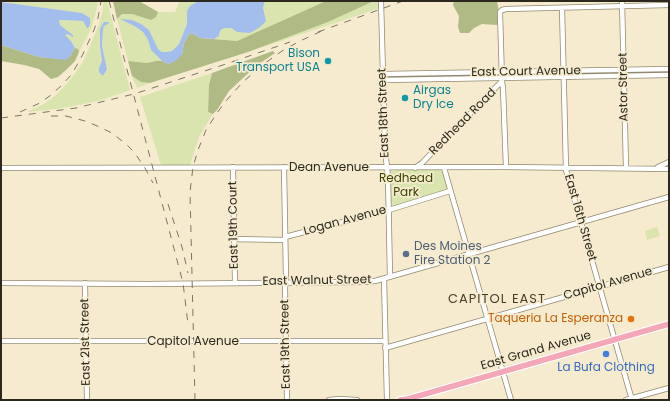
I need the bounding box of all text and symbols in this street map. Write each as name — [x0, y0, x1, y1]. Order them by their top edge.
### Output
place label: Bison Transport USA — [236, 47, 320, 75]
street label: Astor Street — [616, 52, 632, 122]
marker: Bison Transport USA — [323, 56, 333, 66]
street label: East Court Avenue — [471, 64, 581, 80]
street label: East 18th Street — [375, 68, 393, 158]
place label: Airgas Dry Ice — [413, 84, 454, 112]
street label: Redhead Road — [427, 86, 499, 158]
marker: Airgas Dry Ice — [400, 93, 410, 103]
street label: Dean Avenue — [289, 161, 369, 175]
park label: Redhead Park — [379, 172, 433, 200]
street label: East 16th Street — [561, 173, 599, 263]
street label: East 19th Court — [226, 181, 242, 269]
street label: Logan Avenue — [302, 203, 388, 239]
place label: Des Moines Fire Station 2 — [414, 240, 490, 268]
marker: Des Moines Fire Station 2 — [401, 249, 411, 259]
street label: Capitol Avenue — [562, 264, 654, 304]
street label: East Walnut Street — [262, 273, 372, 289]
district label: CAPITOL EAST — [448, 292, 546, 308]
street label: East 21st Street — [78, 298, 94, 386]
street label: East 19th Street — [278, 299, 294, 389]
place label: Taqueria La Esperanza — [488, 312, 623, 326]
marker: Taqueria La Esperanza — [626, 314, 636, 324]
street label: East Grand Avenue — [479, 328, 593, 374]
street label: Capitol Avenue — [147, 335, 239, 349]
marker: La Bufa Clothing — [601, 349, 611, 359]
place label: La Bufa Clothing — [557, 361, 655, 375]

